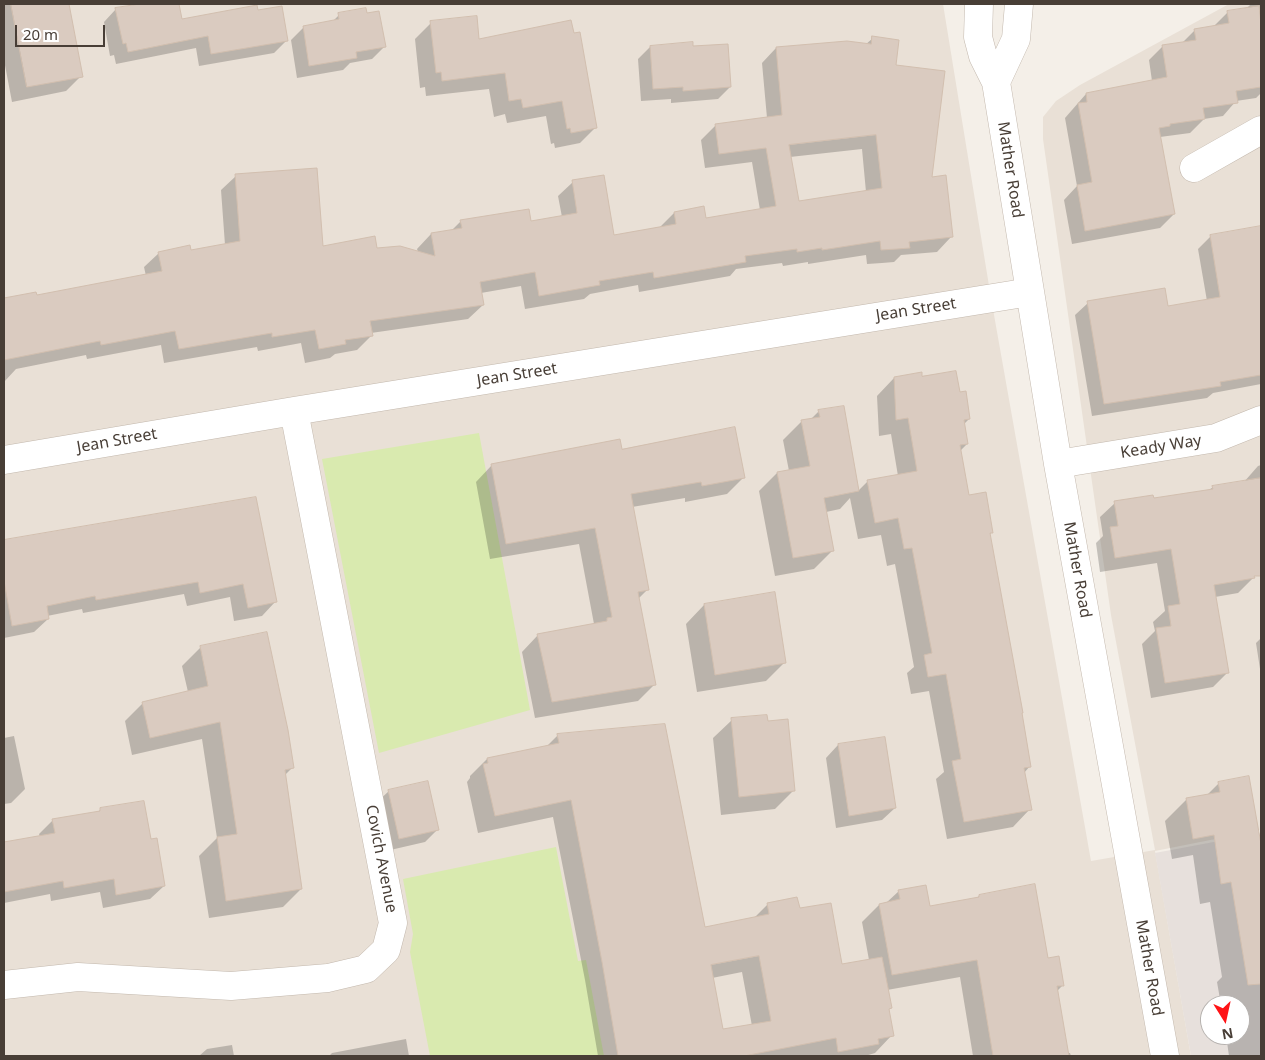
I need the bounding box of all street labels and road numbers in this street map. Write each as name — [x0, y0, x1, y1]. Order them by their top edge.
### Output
street label: Mather Road — [993, 120, 1027, 220]
street label: Jean Street — [874, 294, 958, 326]
street label: Jean Street — [475, 359, 559, 391]
street label: Jean Street — [75, 425, 159, 457]
street label: Keady Way — [1119, 431, 1203, 463]
street label: Mather Road — [1059, 520, 1095, 620]
street label: Covich Avenue — [361, 803, 401, 915]
street label: Mather Road — [1131, 918, 1167, 1018]

